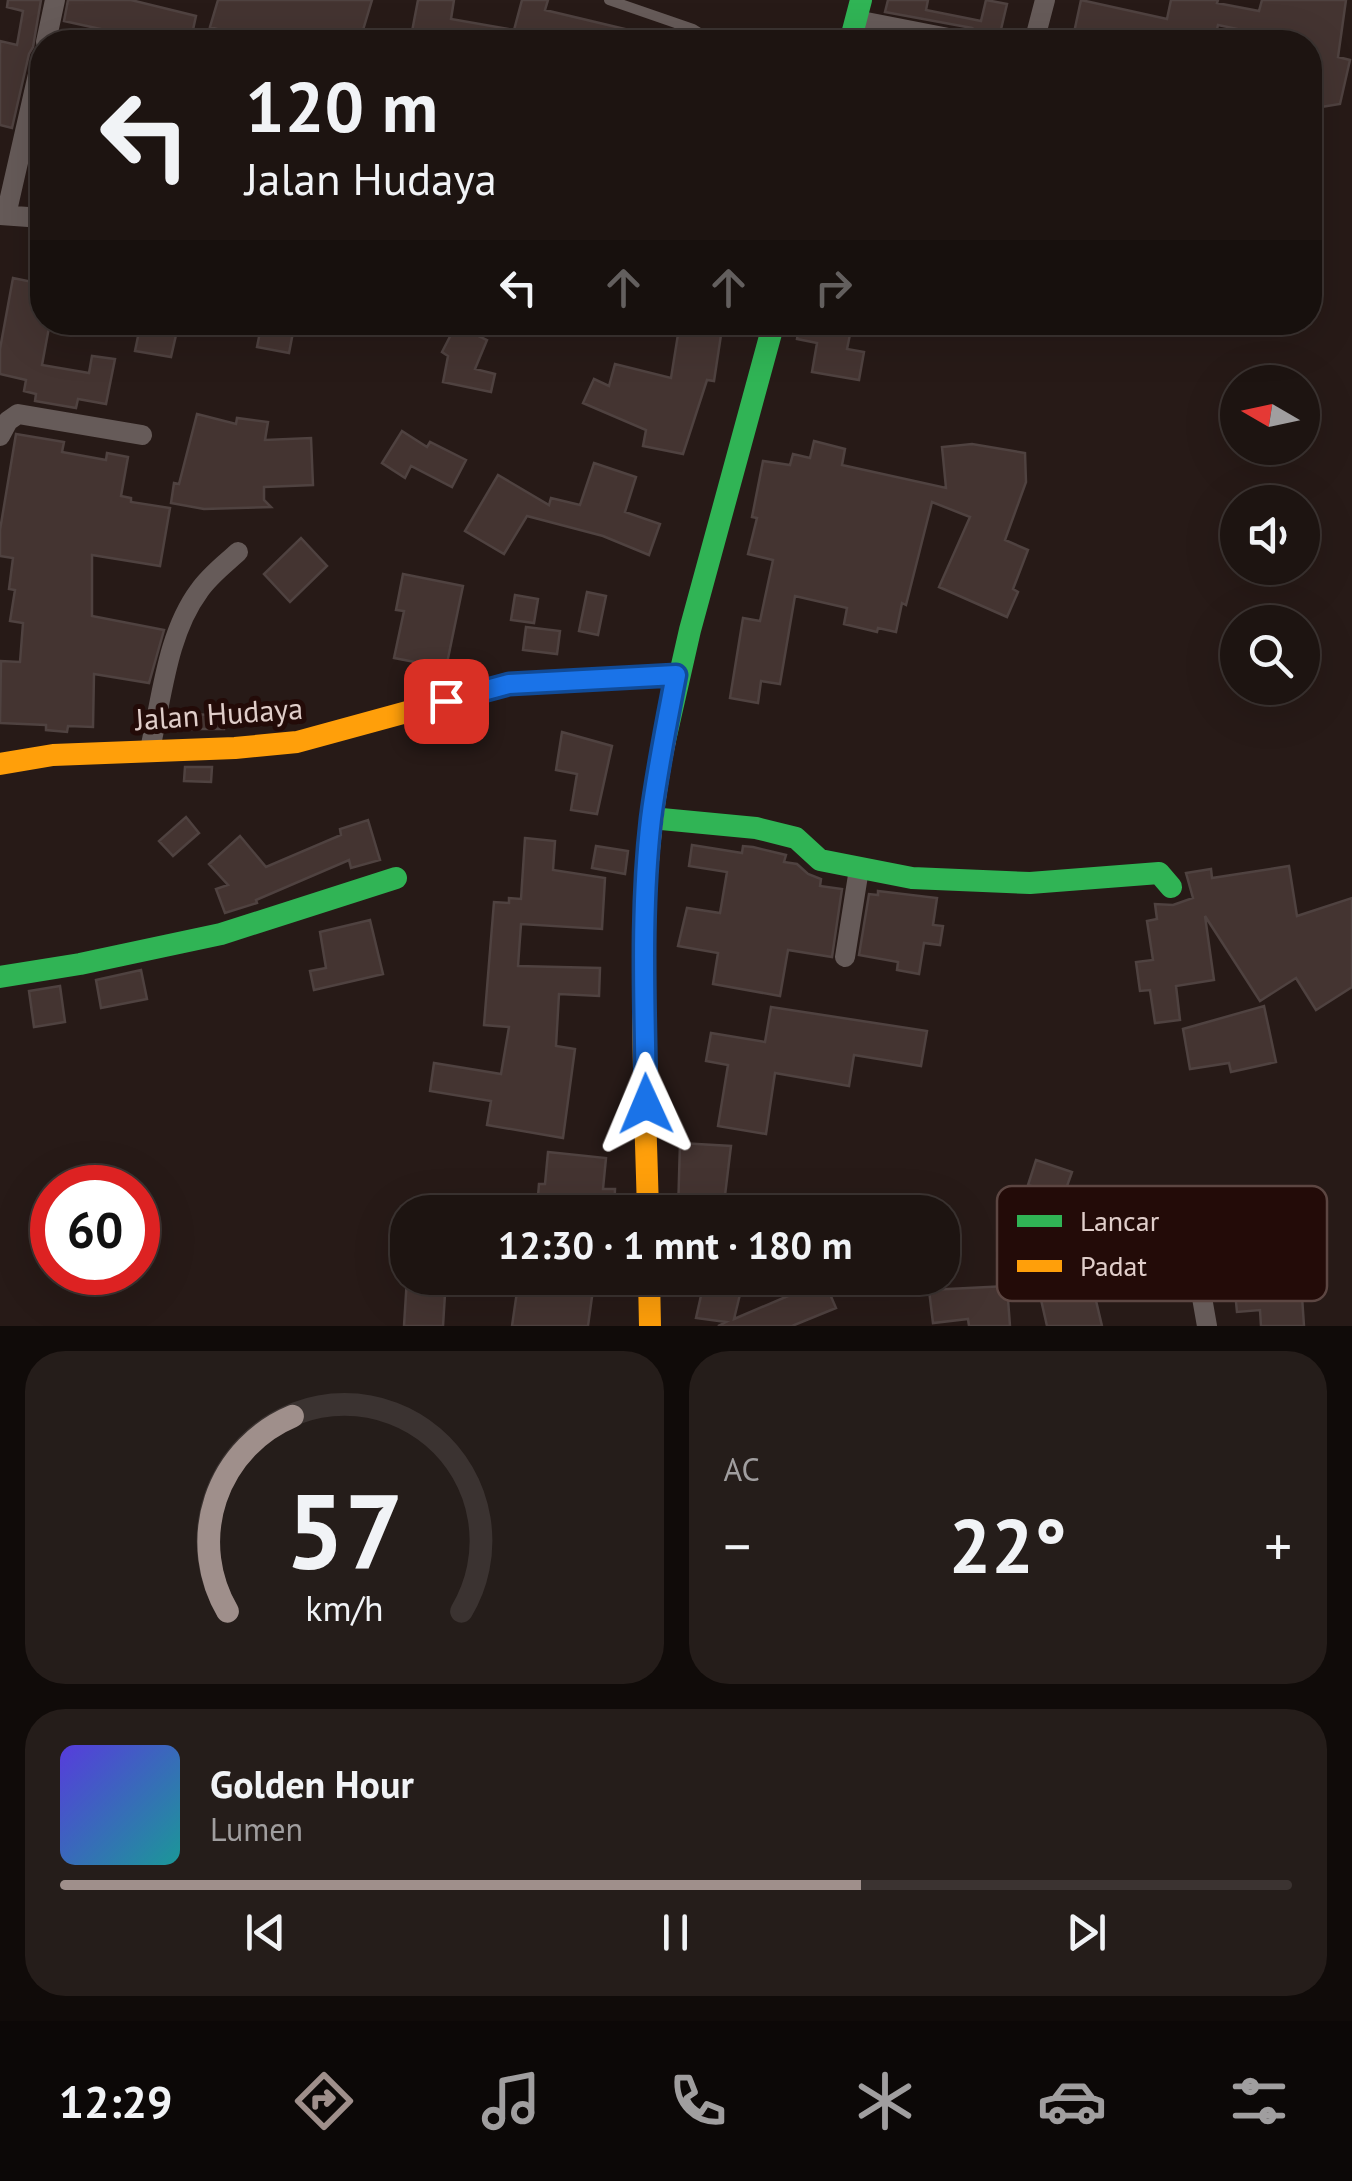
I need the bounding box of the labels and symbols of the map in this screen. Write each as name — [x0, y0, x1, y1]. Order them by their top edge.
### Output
north arrow — [1220, 365, 1320, 465]
pin — [404, 659, 489, 744]
street label: Jalan Hudaya — [132, 688, 304, 738]
position arrow — [594, 1052, 698, 1156]
speed limit sign: 60 — [30, 1165, 160, 1295]
legend — [997, 1186, 1327, 1301]
text: Lancar — [1080, 1202, 1160, 1239]
text: Padat — [1080, 1247, 1148, 1284]

